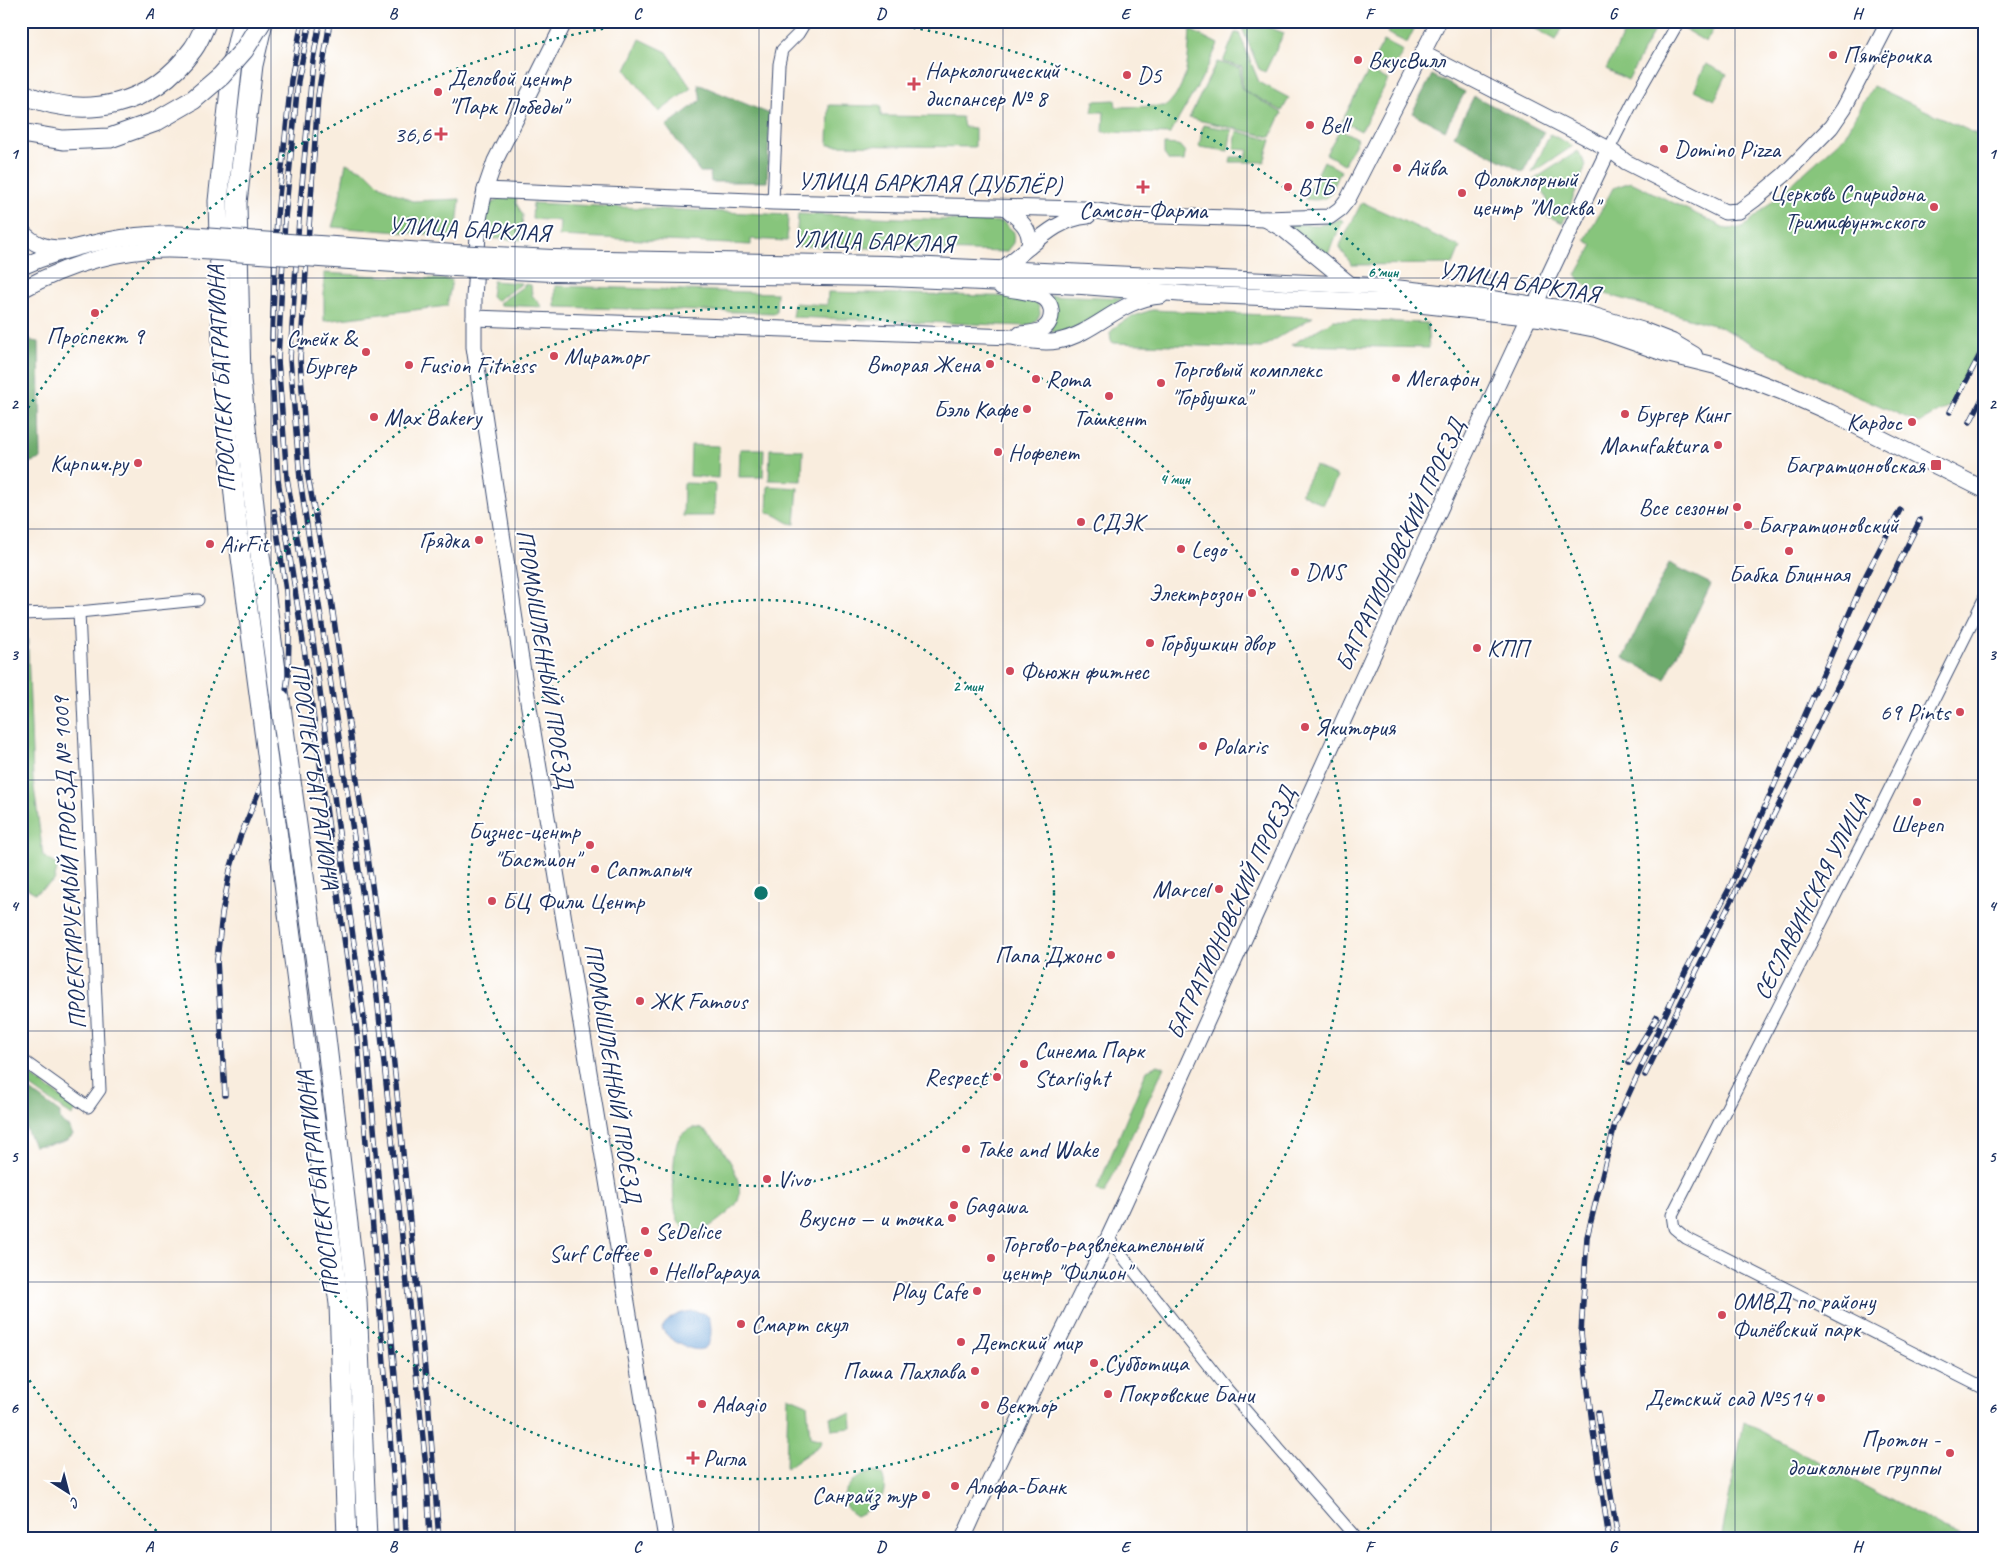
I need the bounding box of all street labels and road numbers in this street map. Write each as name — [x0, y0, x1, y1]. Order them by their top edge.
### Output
street label: УЛИЦА БАРКЛАЯ (ДУБЛЁР) — [798, 166, 1063, 200]
street label: УЛИЦА БАРКЛАЯ — [387, 210, 554, 248]
street label: УЛИЦА БАРКЛАЯ — [791, 223, 958, 259]
street label: УЛИЦА БАРКЛАЯ — [1437, 255, 1605, 310]
street label: ПРОСПЕКТ БАГРАТИОНА — [200, 264, 242, 493]
street label: БАГРАТИОНОВСКИЙ ПРОЕЗД — [1328, 412, 1473, 676]
street label: ПРОМЫШЛЕННЫЙ ПРОЕЗД — [510, 527, 581, 793]
street label: ПРОСПЕКТ БАГРАТИОНА — [284, 661, 346, 892]
street label: ПРОЕКТИРУЕМЫЙ ПРОЕЗД № 1009 — [45, 694, 93, 1030]
street label: БАГРАТИОНОВСКИЙ ПРОЕЗД — [1159, 780, 1304, 1044]
street label: СЕСЛАВИНСКАЯ УЛИЦА — [1746, 789, 1876, 1004]
street label: ПРОМЫШЛЕННЫЙ ПРОЕЗД — [578, 941, 649, 1207]
street label: ПРОСПЕКТ БАГРАТИОНА — [289, 1068, 347, 1299]

